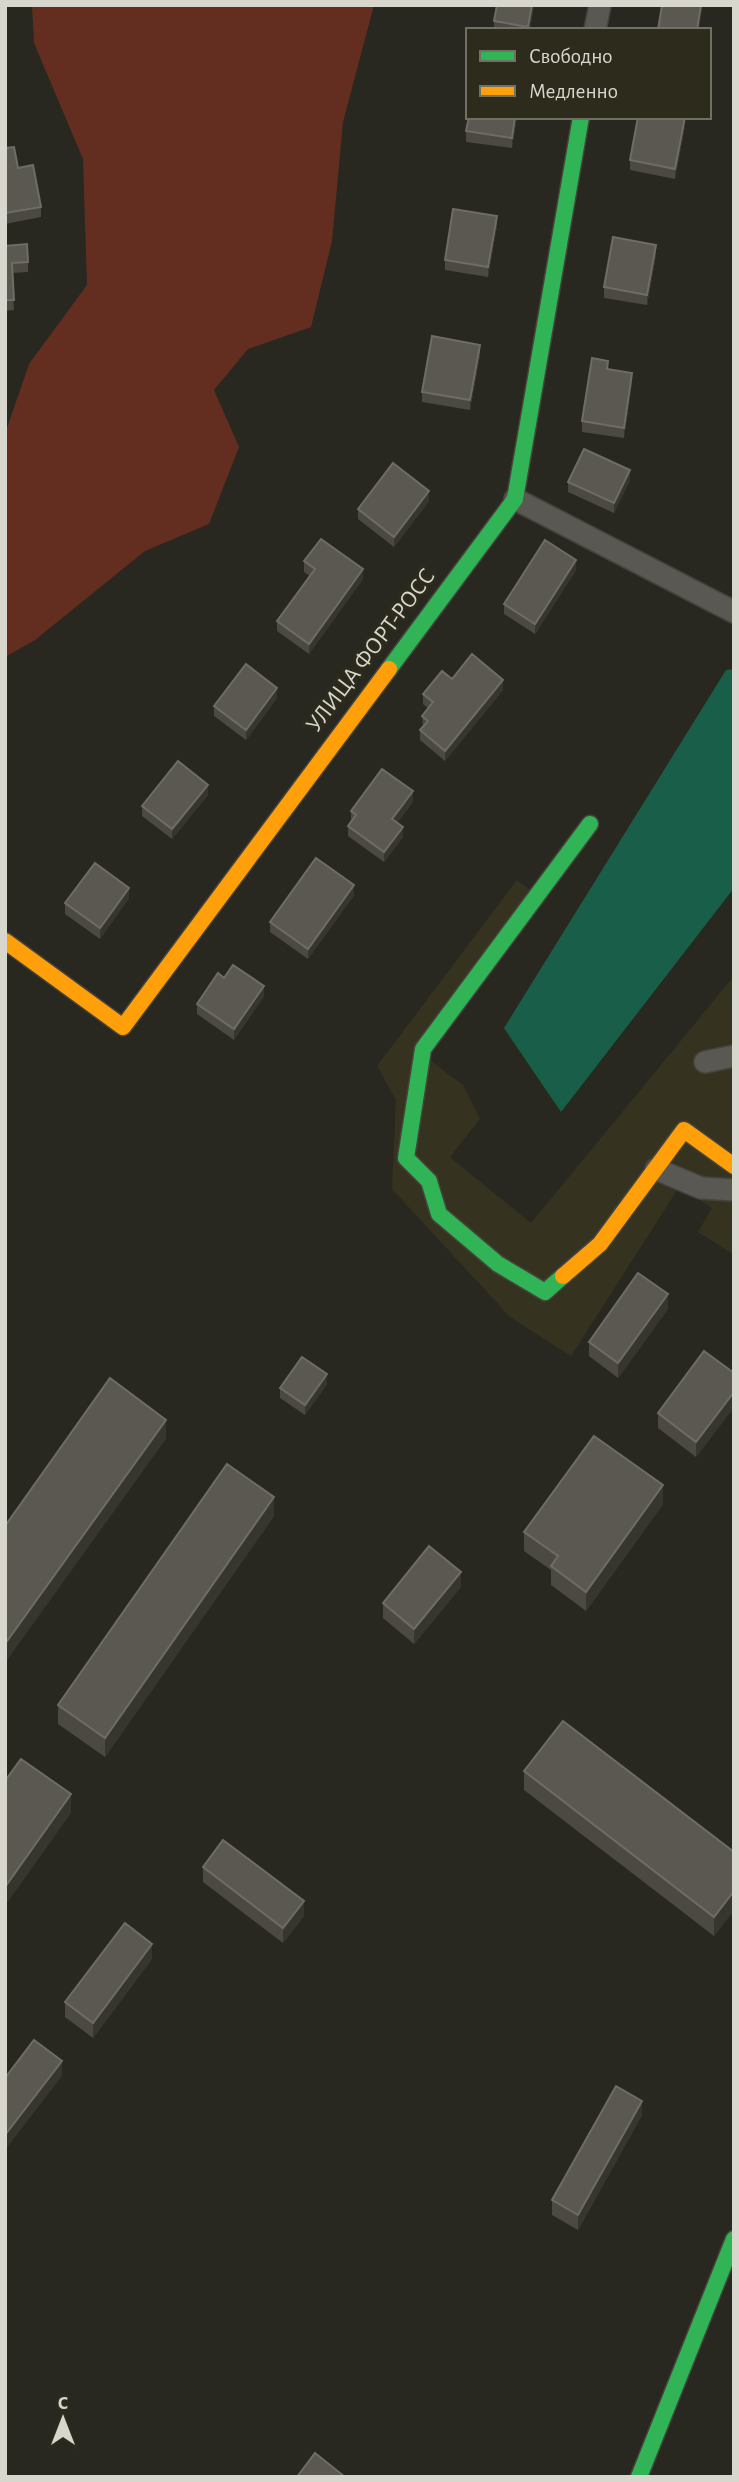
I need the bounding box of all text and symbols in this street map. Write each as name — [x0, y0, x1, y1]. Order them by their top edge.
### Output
legend — [466, 28, 711, 119]
text: Свободно — [529, 46, 613, 67]
text: Медленно — [529, 81, 618, 102]
street label: УЛИЦА ФОРТ-РОСС — [302, 564, 440, 737]
north arrow — [28, 2384, 98, 2454]
text: С — [58, 2394, 68, 2413]

